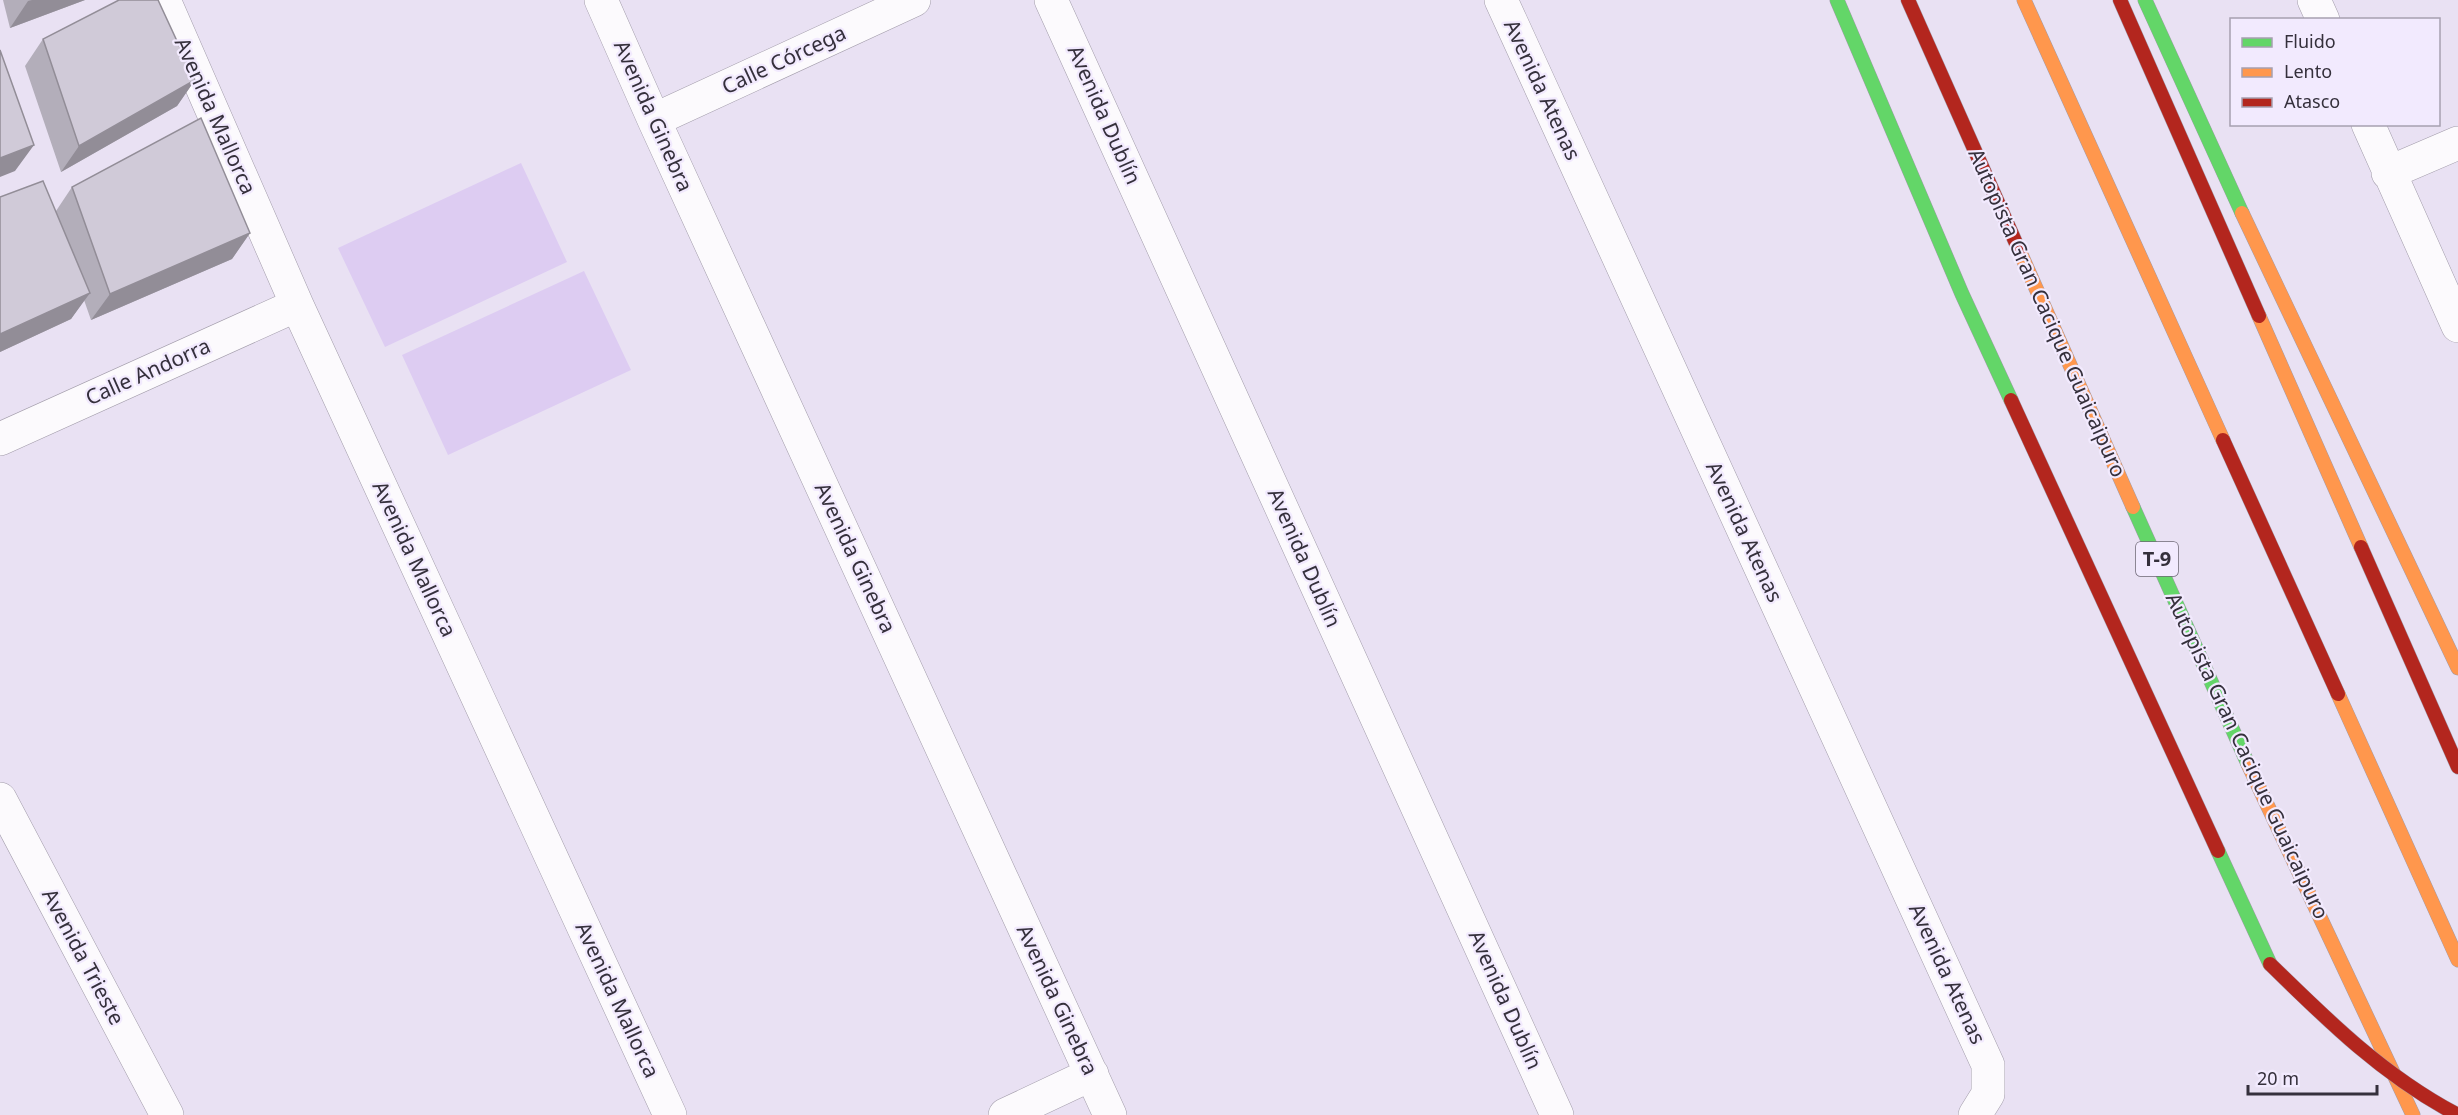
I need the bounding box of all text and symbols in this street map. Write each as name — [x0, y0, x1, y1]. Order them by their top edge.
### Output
street label: Avenida Atenas — [1498, 15, 1588, 164]
street label: Calle Córcega — [717, 18, 850, 100]
legend — [2230, 18, 2440, 126]
text: Fluido — [2284, 29, 2336, 53]
street label: Avenida Mallorca — [169, 33, 263, 198]
street label: Avenida Ginebra — [608, 35, 700, 196]
street label: Avenida Dublín — [1062, 41, 1148, 189]
text: Lento — [2284, 59, 2332, 83]
text: Atasco — [2284, 89, 2340, 113]
street label: Autopista Gran Cacique Guaicaipuro — [1963, 144, 2133, 481]
street label: Calle Andorra — [81, 331, 214, 411]
street label: Avenida Atenas — [1700, 457, 1790, 606]
street label: Avenida Mallorca — [367, 476, 463, 641]
street label: Avenida Ginebra — [809, 478, 903, 637]
street label: Avenida Dublín — [1262, 484, 1348, 632]
road number: T-9 — [2136, 542, 2178, 576]
street label: Autopista Gran Cacique Guaicaipuro — [2160, 588, 2336, 923]
street label: Avenida Trieste — [36, 884, 132, 1030]
street label: Avenida Atenas — [1903, 899, 1993, 1048]
street label: Avenida Mallorca — [570, 917, 666, 1082]
street label: Avenida Ginebra — [1011, 920, 1105, 1079]
street label: Avenida Dublín — [1463, 926, 1549, 1074]
scale bar — [2248, 1058, 2377, 1096]
text: 20 m — [2257, 1066, 2299, 1090]

